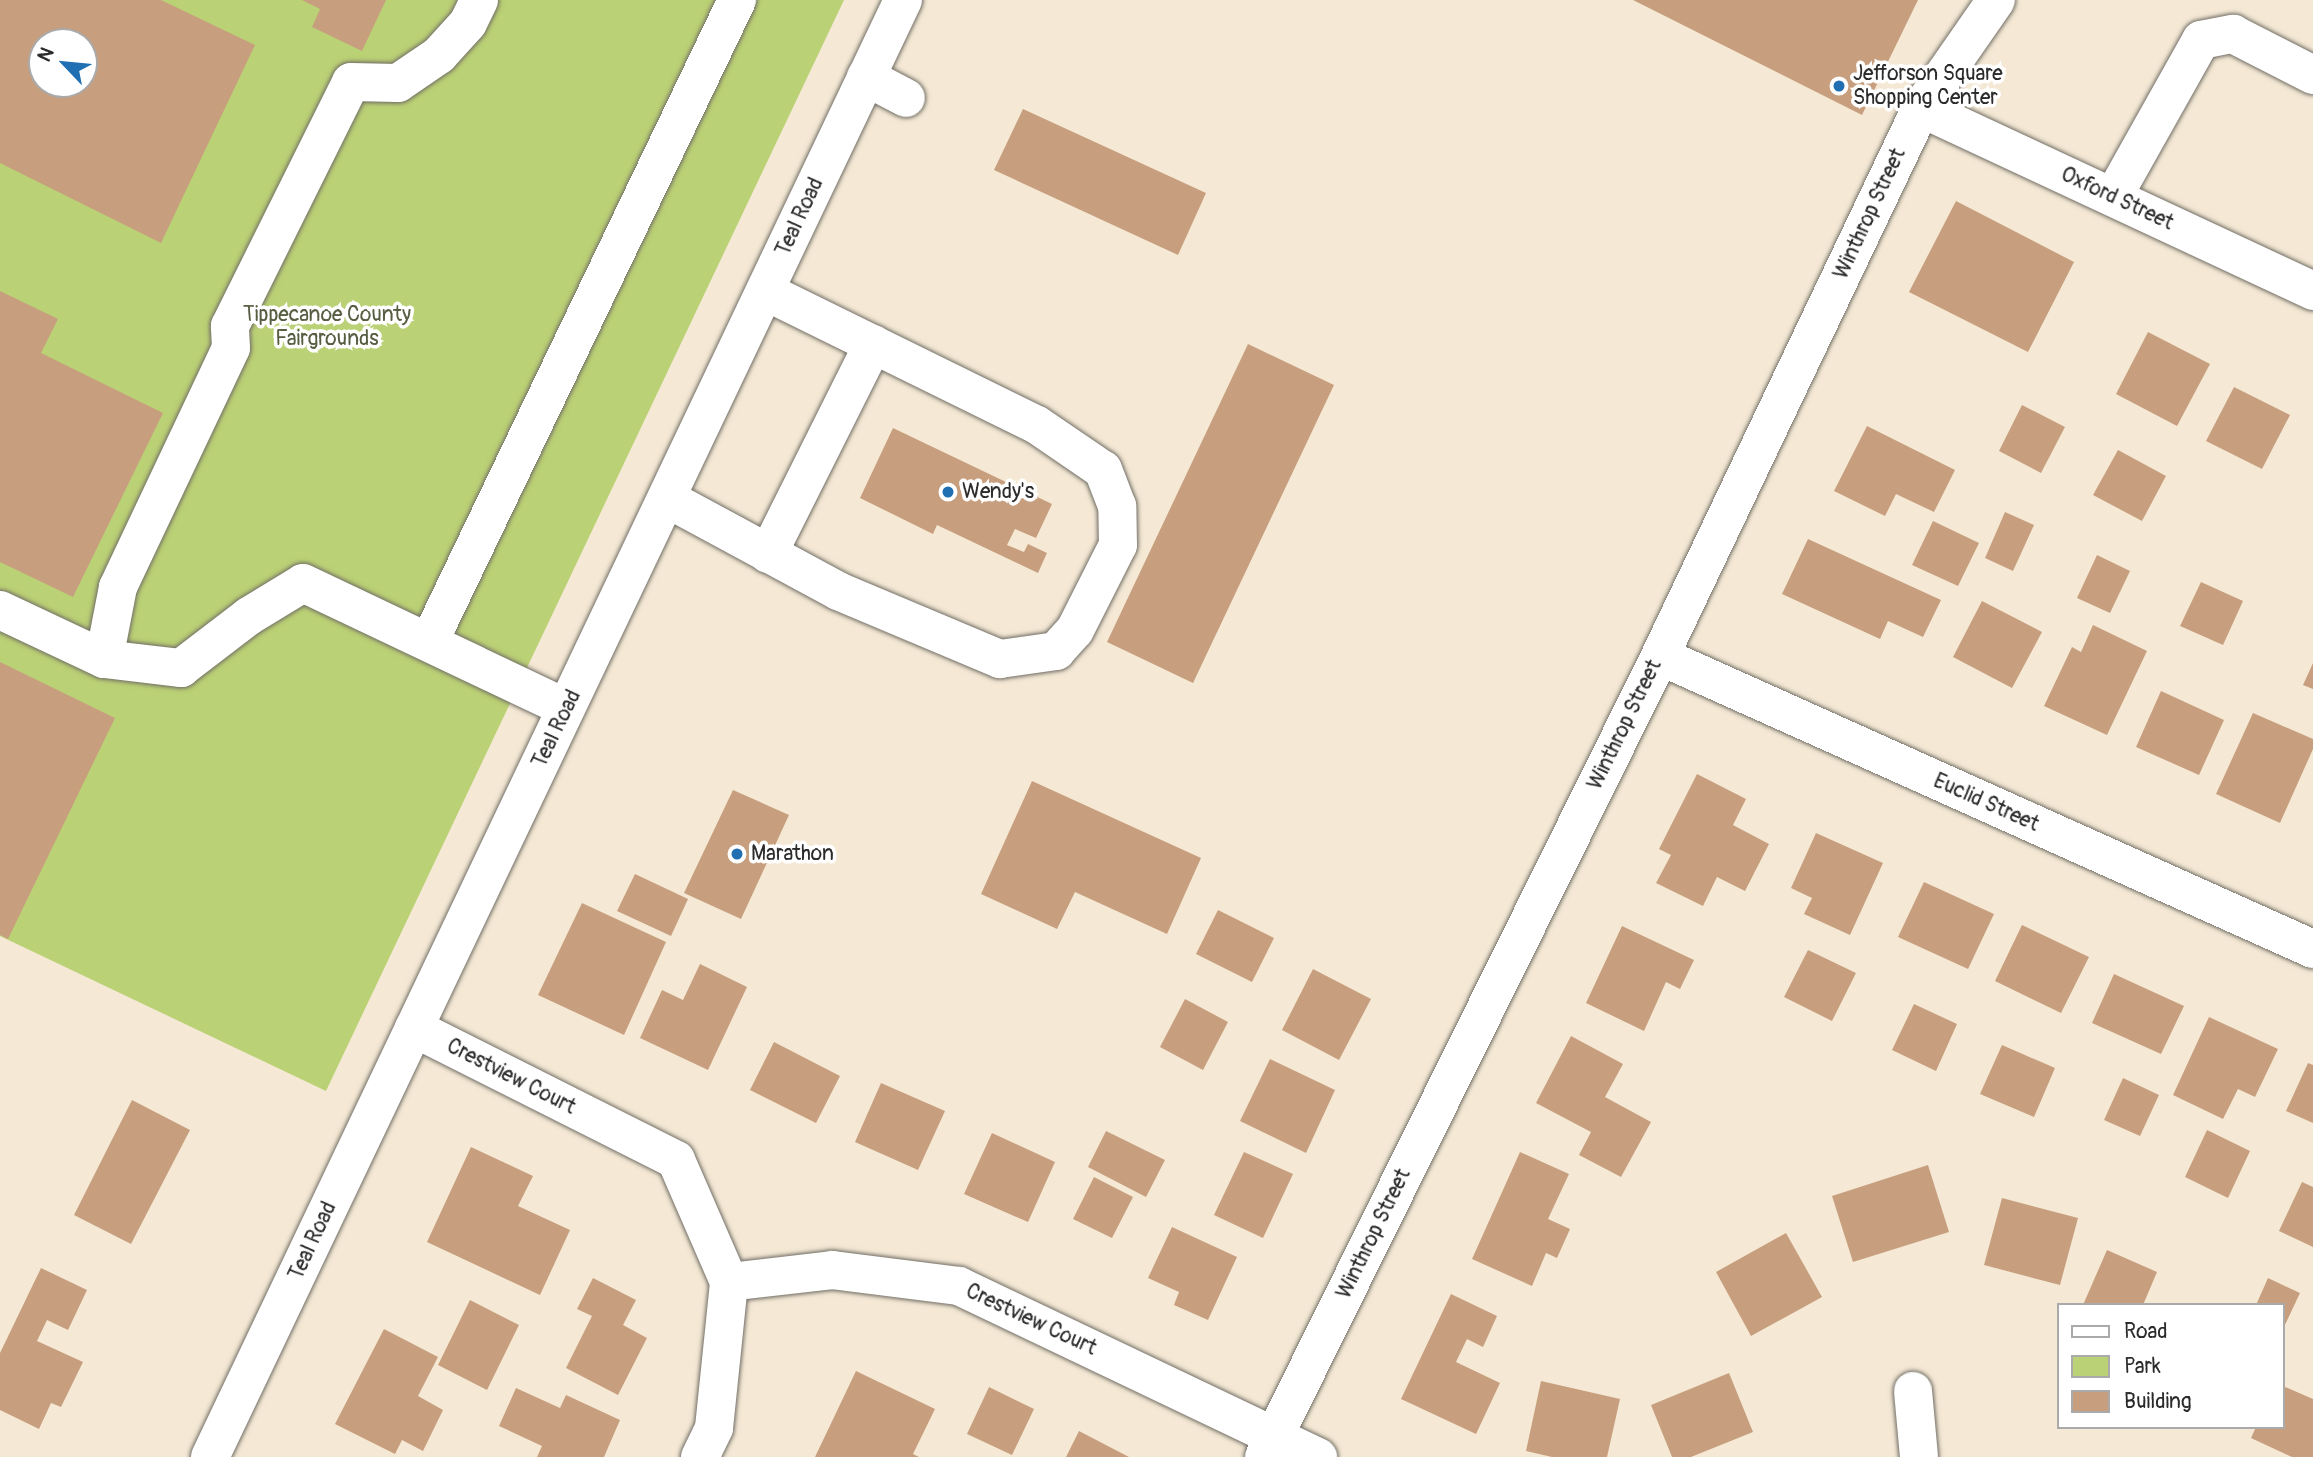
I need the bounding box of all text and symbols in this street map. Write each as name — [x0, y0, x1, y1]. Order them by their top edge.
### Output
north arrow — [28, 28, 98, 98]
text: N — [32, 44, 60, 66]
place label: Jefforson Square Shopping Center — [1853, 61, 2003, 111]
marker: Jefforson Square Shopping Center — [1831, 78, 1847, 94]
street label: Winthrop Street — [1829, 145, 1911, 283]
street label: Oxford Street — [2057, 162, 2177, 236]
street label: Teal Road — [771, 174, 829, 260]
park label: Tippecanoe County Fairgrounds — [243, 302, 411, 352]
place label: Wendy's — [962, 479, 1034, 505]
marker: Wendy's — [940, 484, 956, 500]
street label: Winthrop Street — [1583, 656, 1667, 794]
street label: Teal Road — [527, 686, 587, 772]
street label: Euclid Street — [1929, 769, 2043, 837]
place label: Marathon — [751, 841, 834, 867]
marker: Marathon — [729, 846, 745, 862]
street label: Crestview Court — [442, 1034, 580, 1120]
street label: Winthrop Street — [1332, 1165, 1416, 1303]
street label: Teal Road — [284, 1198, 342, 1284]
street label: Crestview Court — [962, 1279, 1100, 1361]
legend — [2058, 1303, 2285, 1429]
text: Road — [2124, 1318, 2168, 1345]
text: Park — [2124, 1353, 2161, 1380]
text: Building — [2124, 1388, 2191, 1415]

